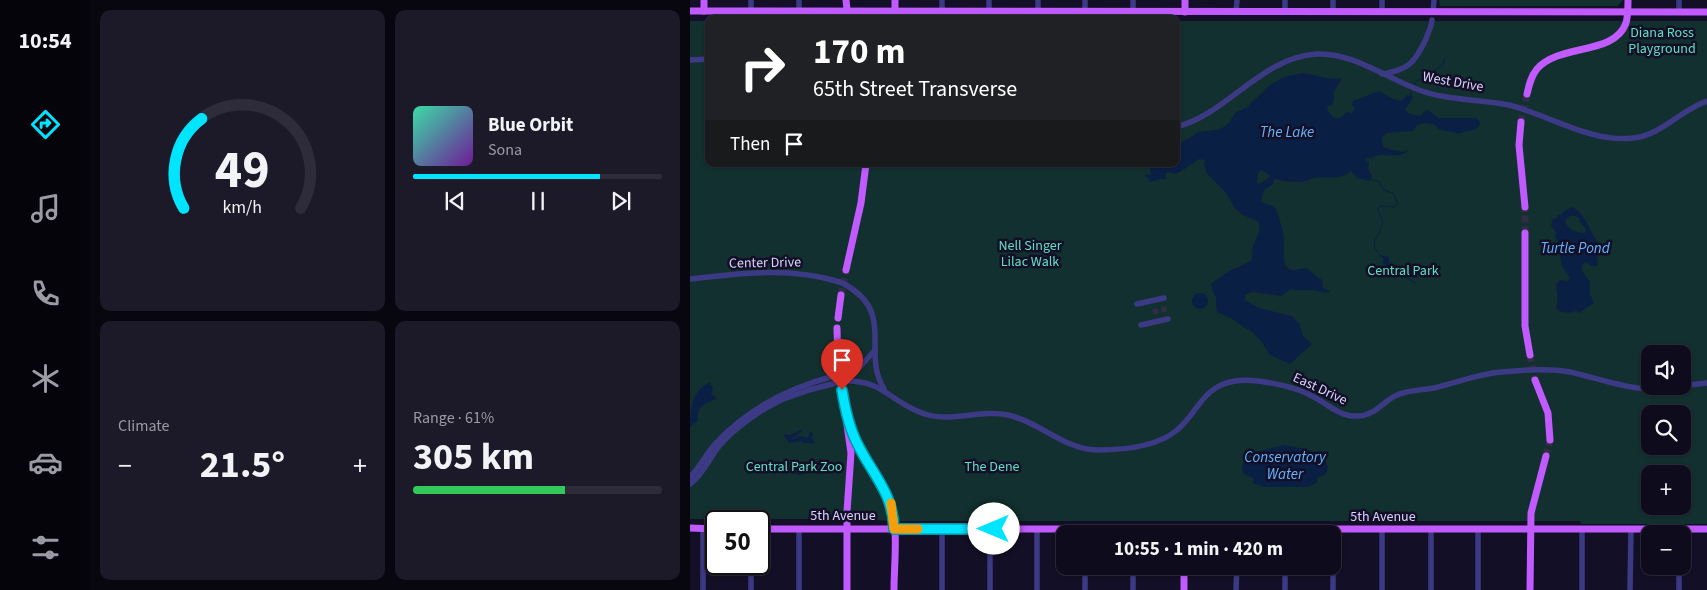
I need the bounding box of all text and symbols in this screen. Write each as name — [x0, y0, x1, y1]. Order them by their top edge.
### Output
park label: Diana Ross Playground — [1628, 23, 1696, 59]
text: 10:54 — [18, 25, 72, 57]
text: 170 m — [813, 27, 905, 77]
icon: right — [730, 35, 795, 100]
street label: West Drive — [1421, 67, 1485, 97]
text: 65th Street Transverse — [813, 73, 1017, 105]
icon: directions — [28, 107, 63, 142]
text: Blue Orbit — [488, 112, 573, 139]
water label: The Lake — [1260, 122, 1314, 143]
icon: arrive — [780, 130, 808, 158]
text: Then — [730, 131, 770, 158]
text: 49 — [215, 134, 270, 208]
text: Sona — [488, 139, 522, 161]
icon: previous — [441, 187, 469, 215]
icon: pause — [524, 187, 552, 215]
icon: next — [607, 187, 635, 215]
icon: music — [28, 191, 63, 226]
text: km/h — [223, 195, 262, 220]
park label: Nell Singer Lilac Walk — [998, 236, 1062, 272]
water label: Turtle Pond — [1540, 238, 1611, 259]
street label: Center Drive — [729, 252, 801, 274]
park label: Central Park — [1367, 261, 1439, 281]
icon: phone — [28, 276, 63, 311]
pin — [821, 339, 863, 390]
map controls — [1641, 345, 1691, 575]
button: sound — [1641, 345, 1691, 395]
icon: arrive — [828, 346, 856, 374]
icon: climate — [28, 361, 63, 396]
street label: East Drive — [1290, 368, 1351, 410]
button: search — [1641, 405, 1691, 455]
text: Range · 61% — [413, 407, 494, 429]
text: Climate — [118, 415, 169, 437]
text: 305 km — [413, 430, 534, 484]
text: 21.5° — [200, 438, 285, 492]
icon: car — [28, 445, 63, 480]
text: − — [118, 446, 132, 486]
text: + — [353, 446, 367, 486]
water label: Conservatory Water — [1244, 447, 1327, 485]
park label: Central Park Zoo — [746, 457, 842, 477]
park label: The Dene — [964, 457, 1020, 477]
button: + — [1641, 465, 1691, 515]
position arrow — [967, 502, 1019, 554]
street label: 5th Avenue — [810, 506, 876, 526]
street label: 5th Avenue — [1350, 507, 1416, 527]
speed limit sign: 50 — [705, 510, 770, 575]
button: − — [1641, 525, 1691, 575]
icon: filters — [28, 530, 63, 565]
text: 10:55 · 1 min · 420 m — [1114, 536, 1283, 563]

